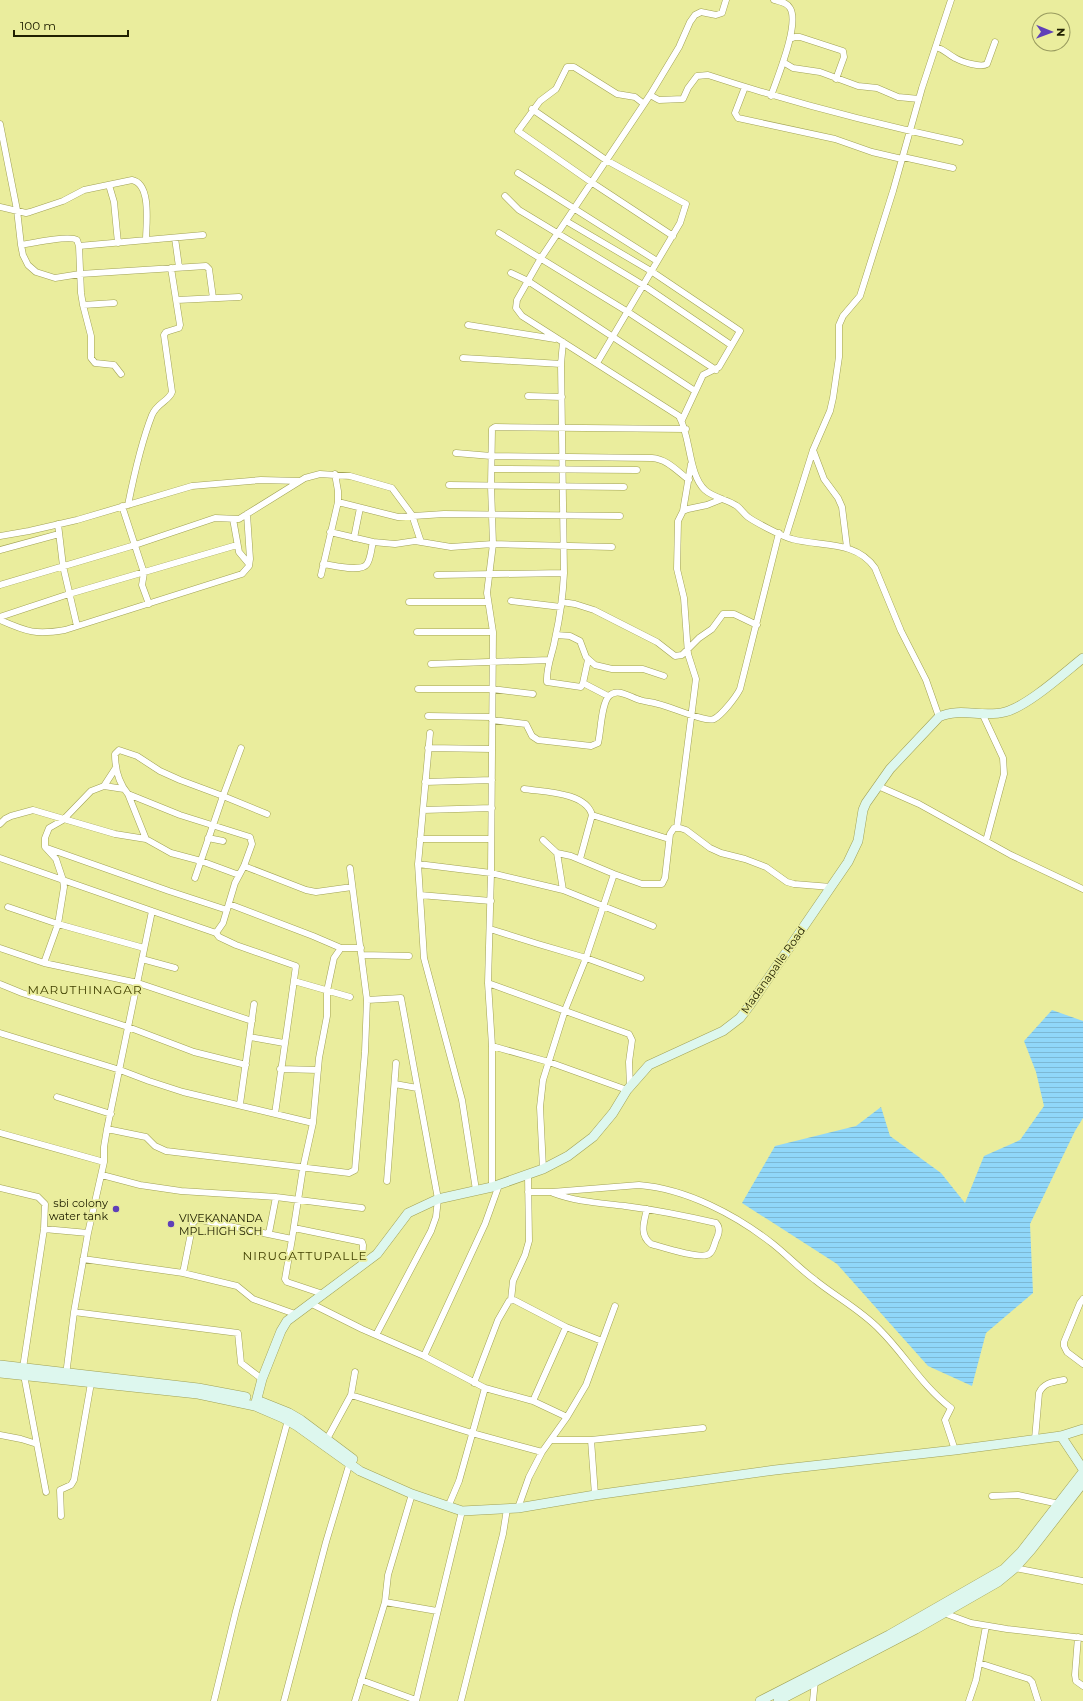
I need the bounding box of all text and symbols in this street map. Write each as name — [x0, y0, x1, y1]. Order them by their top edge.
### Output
scale bar — [14, 12, 128, 38]
north arrow — [1031, 12, 1071, 52]
text: 100 m — [20, 18, 56, 33]
text: N — [1054, 28, 1068, 37]
street label: Madanapalle Road — [738, 924, 808, 1016]
district label: MARUTHINAGAR — [27, 982, 143, 997]
place label: sbi colony water tank — [49, 1196, 108, 1223]
marker: sbi colony water tank — [111, 1204, 121, 1214]
place label: VIVEKANANDA MPL.HIGH SCH — [179, 1211, 263, 1238]
marker: VIVEKANANDA MPL.HIGH SCH — [166, 1219, 176, 1229]
district label: NIRUGATTUPALLE — [242, 1248, 368, 1263]

